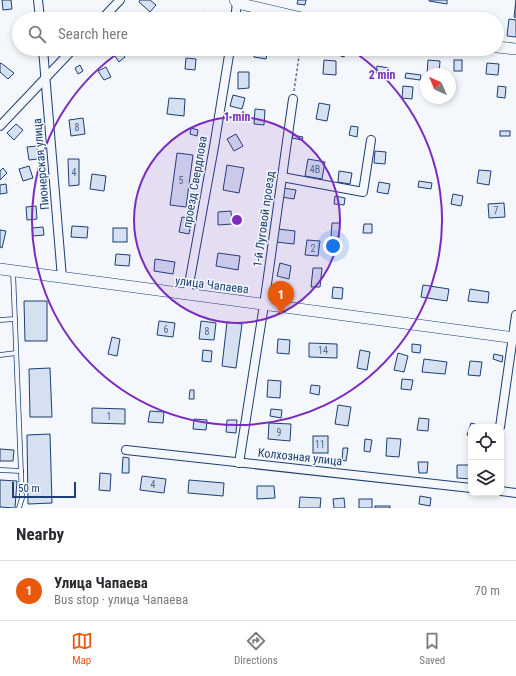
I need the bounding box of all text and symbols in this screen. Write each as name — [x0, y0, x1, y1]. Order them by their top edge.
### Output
search box — [12, 12, 504, 56]
icon: search — [26, 23, 48, 45]
text: Search here — [58, 25, 128, 43]
text: 2 min — [369, 68, 395, 82]
north arrow — [420, 68, 456, 104]
text: 1 min — [224, 110, 250, 124]
street label: Пионерская улица — [30, 117, 52, 210]
house number: 8 — [75, 122, 80, 133]
street label: проезд Свердлова — [180, 135, 210, 229]
house number: 4В — [310, 164, 320, 175]
house number: 4 — [72, 167, 77, 178]
street label: 1-й Луговой проезд — [250, 169, 278, 268]
house number: 5 — [179, 175, 184, 186]
house number: 7 — [494, 205, 499, 216]
centre of rings — [230, 213, 244, 227]
your location — [323, 236, 343, 256]
house number: 2 — [311, 243, 316, 254]
street label: улица Чапаева — [174, 274, 250, 296]
pin: 1 — [268, 281, 294, 314]
house number: 6 — [164, 324, 169, 335]
house number: 8 — [205, 326, 210, 337]
house number: 14 — [318, 345, 328, 356]
house number: 1 — [107, 411, 111, 422]
map controls — [468, 424, 504, 496]
button: locate — [468, 424, 504, 460]
house number: 9 — [277, 427, 282, 438]
house number: 11 — [315, 439, 325, 450]
street label: Колхозная улица — [257, 446, 343, 468]
button: layers — [468, 460, 504, 496]
house number: 4 — [151, 479, 156, 490]
scale bar — [12, 480, 76, 499]
text: 50 m — [18, 482, 40, 495]
text: Nearby — [16, 524, 64, 544]
text: Улица Чапаева — [54, 574, 148, 592]
text: 1 — [26, 583, 32, 598]
text: 70 m — [474, 583, 500, 598]
text: Bus stop · улица Чапаева — [54, 592, 188, 607]
tab: Map — [71, 630, 93, 667]
tab: Directions — [234, 630, 278, 667]
tab: Saved — [419, 630, 445, 667]

